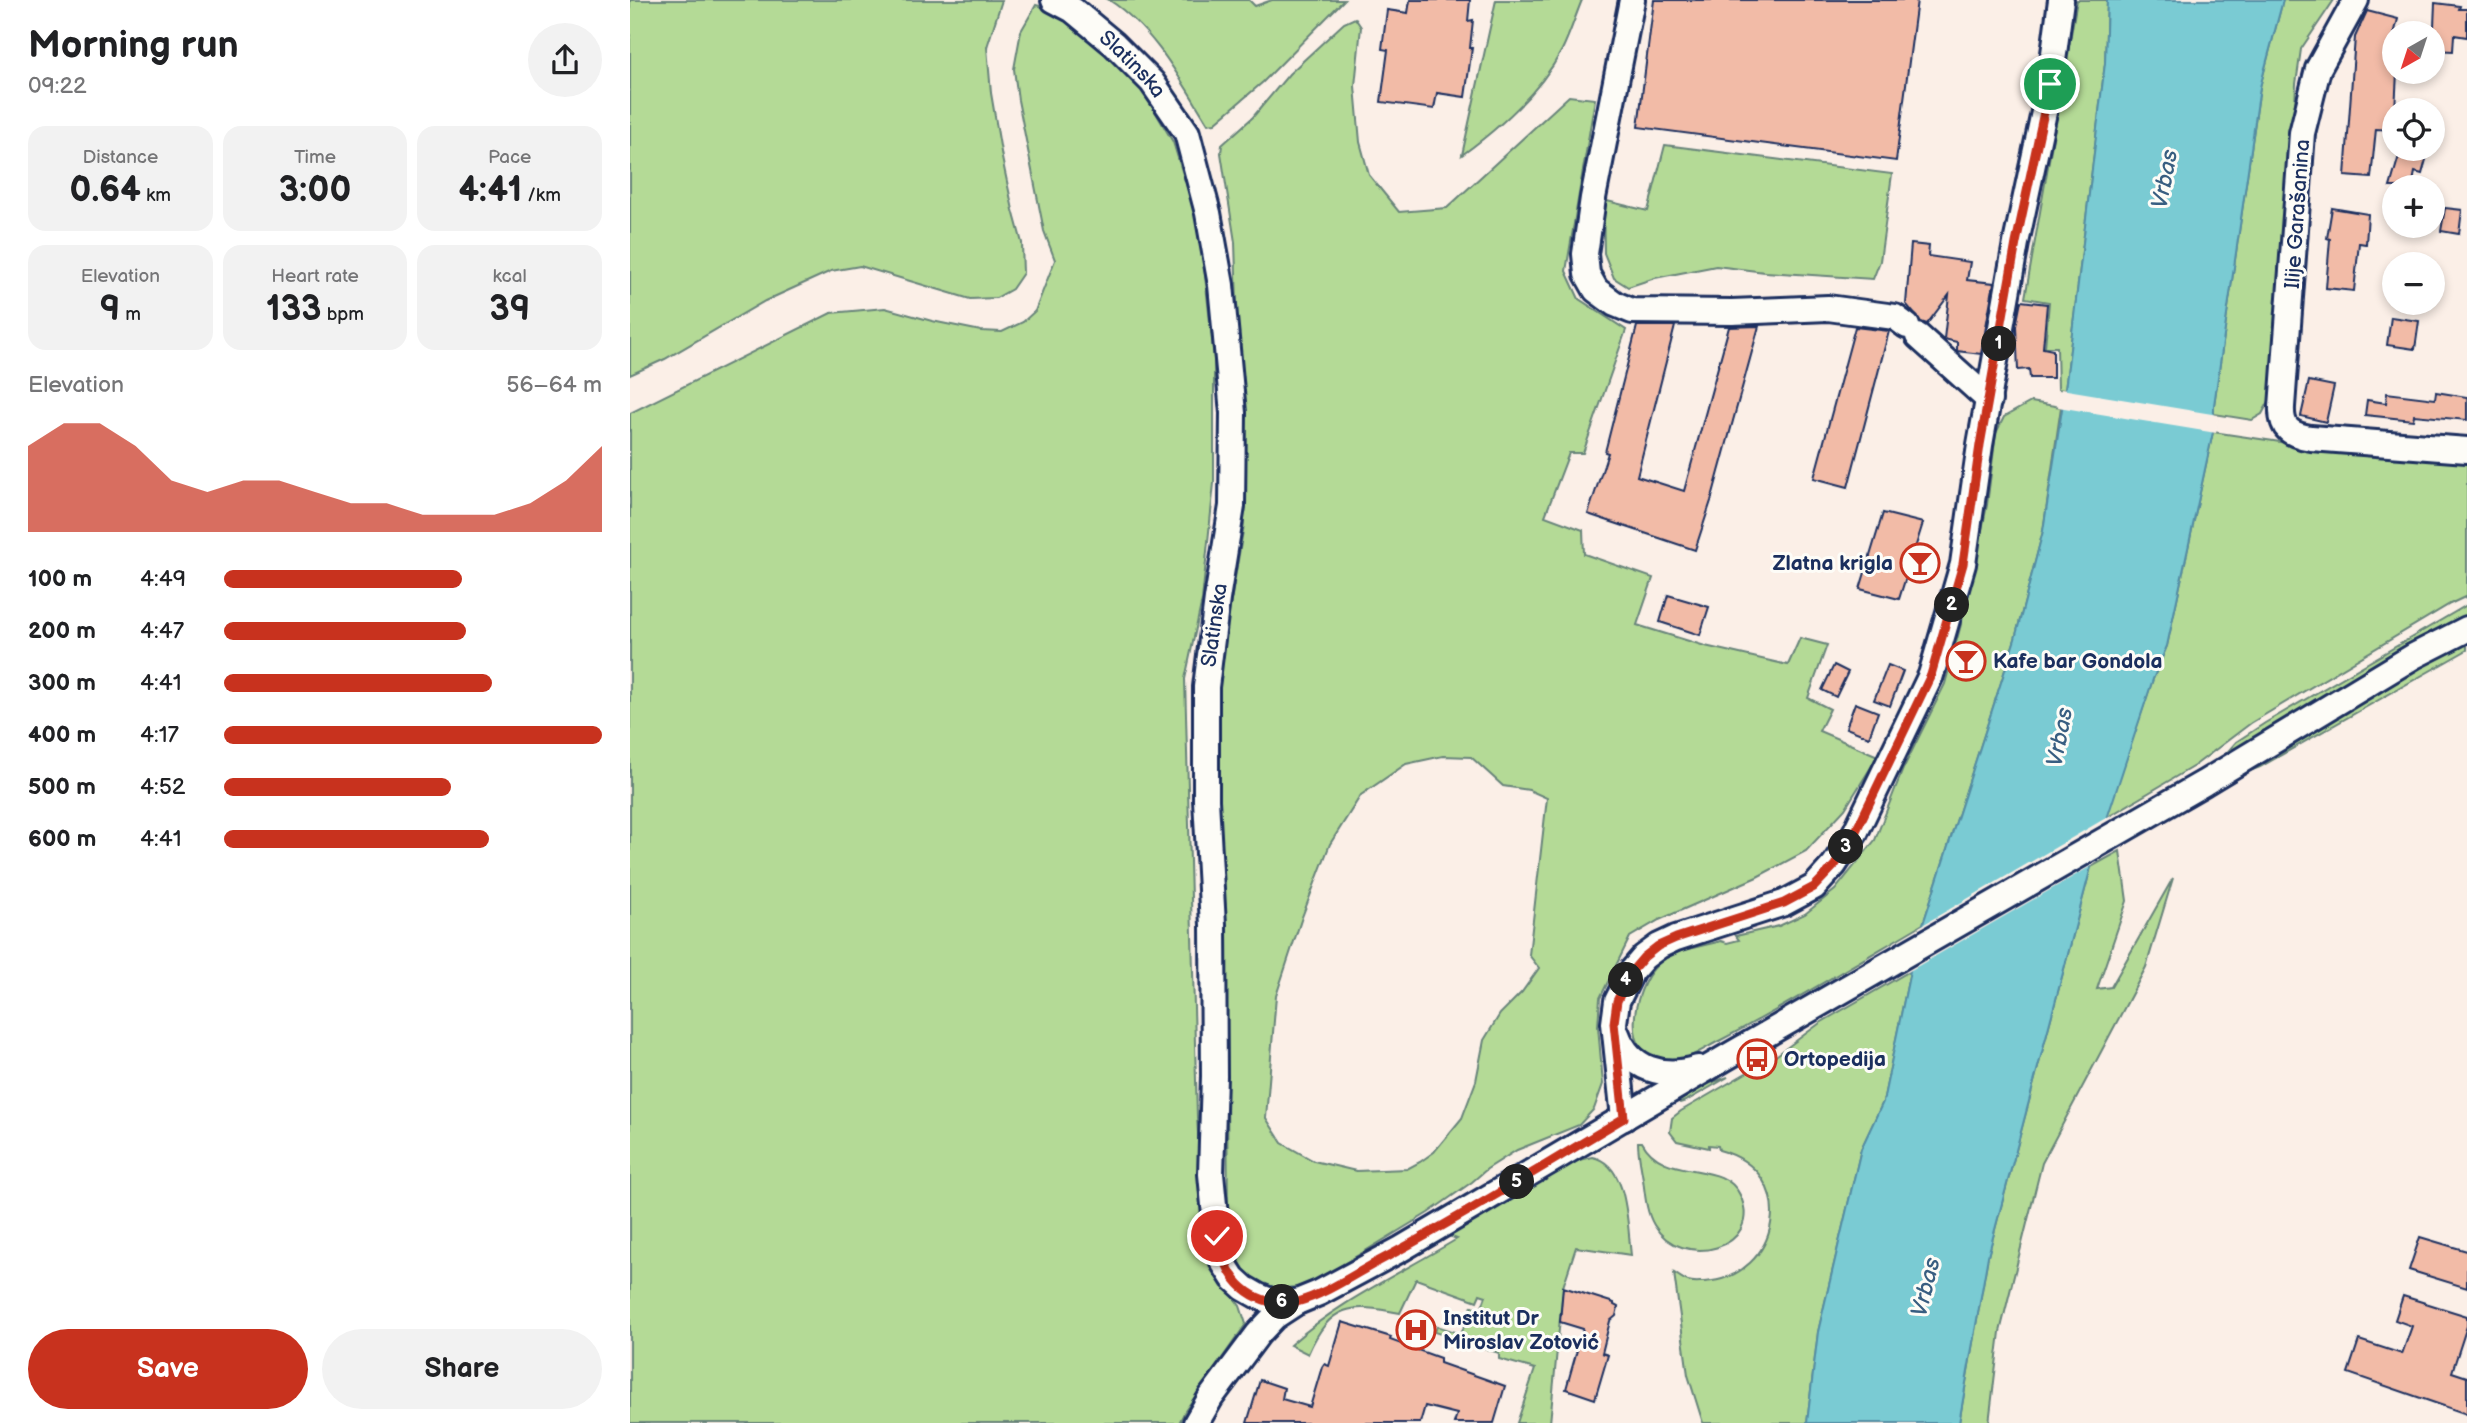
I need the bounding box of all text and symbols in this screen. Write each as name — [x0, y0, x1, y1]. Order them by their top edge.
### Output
north arrow — [2382, 21, 2445, 84]
map controls — [2382, 21, 2445, 315]
text: Morning run — [28, 23, 239, 68]
button: share — [528, 23, 602, 97]
street label: Slatinska — [1094, 25, 1171, 102]
pin — [2020, 54, 2080, 114]
icon: arrive — [2031, 65, 2069, 103]
text: 09:22 — [28, 72, 87, 100]
button: locate — [2382, 98, 2445, 161]
street label: Ilije Garašanina — [2280, 138, 2315, 290]
text: Distance — [82, 146, 158, 169]
text: Time — [294, 146, 336, 169]
text: Pace — [488, 146, 531, 169]
water label: Vrbas — [2146, 147, 2185, 211]
text: 0.64 — [70, 169, 141, 212]
text: 3:00 — [279, 169, 351, 212]
text: 4:41 — [458, 169, 522, 212]
button: + — [2382, 175, 2445, 238]
text: km — [141, 184, 171, 207]
text: /km — [522, 184, 561, 207]
button: − — [2382, 252, 2445, 315]
text: Elevation — [81, 265, 160, 288]
text: Heart rate — [271, 265, 359, 288]
text: kcal — [493, 265, 527, 288]
text: 9 — [100, 288, 120, 331]
text: 133 — [266, 288, 322, 331]
text: 39 — [489, 288, 530, 331]
text: m — [120, 303, 141, 326]
text: bpm — [322, 303, 364, 326]
pin: 1 — [1982, 326, 2016, 362]
text: 1 — [1995, 332, 2003, 355]
text: Elevation — [28, 371, 124, 399]
text: 56–64 m — [506, 371, 602, 399]
bar icon: Zlatna krigla — [1899, 542, 1941, 584]
place label: Zlatna krigla — [1773, 551, 1893, 576]
text: 100 m — [28, 565, 92, 593]
text: 4:49 — [140, 565, 186, 593]
street label: Slatinska — [1196, 581, 1233, 669]
pin: 2 — [1934, 588, 1970, 622]
text: 2 — [1946, 593, 1957, 616]
text: 200 m — [28, 617, 96, 645]
text: 4:47 — [140, 617, 184, 645]
bar icon: Kafe bar Gondola — [1945, 640, 1987, 682]
place label: Kafe bar Gondola — [1993, 649, 2163, 674]
text: 300 m — [28, 669, 96, 697]
text: 4:41 — [140, 669, 182, 697]
water label: Vrbas — [2041, 705, 2080, 769]
text: 400 m — [28, 721, 96, 749]
text: 4:17 — [140, 721, 179, 749]
text: 500 m — [28, 773, 96, 801]
text: 4:52 — [140, 773, 185, 801]
text: 600 m — [28, 825, 96, 853]
text: 4:41 — [140, 825, 182, 853]
pin: 3 — [1828, 830, 1864, 864]
text: 3 — [1840, 835, 1851, 858]
pin: 4 — [1608, 962, 1644, 998]
text: 4 — [1620, 968, 1631, 991]
bus stop icon: Ortopedija — [1736, 1038, 1778, 1080]
place label: Ortopedija — [1784, 1047, 1886, 1072]
pin: 5 — [1500, 1164, 1534, 1200]
text: 5 — [1511, 1170, 1522, 1193]
pin — [1187, 1206, 1247, 1266]
icon: check — [1198, 1217, 1236, 1255]
water label: Vrbas — [1905, 1254, 1947, 1320]
pin: 6 — [1264, 1284, 1300, 1320]
text: 6 — [1276, 1290, 1287, 1313]
place label: Institut Dr Miroslav Zotović — [1443, 1306, 1599, 1355]
hospital icon: Institut Dr Miroslav Zotović — [1395, 1309, 1437, 1351]
button: Save — [28, 1329, 308, 1409]
button: Share — [322, 1329, 602, 1409]

